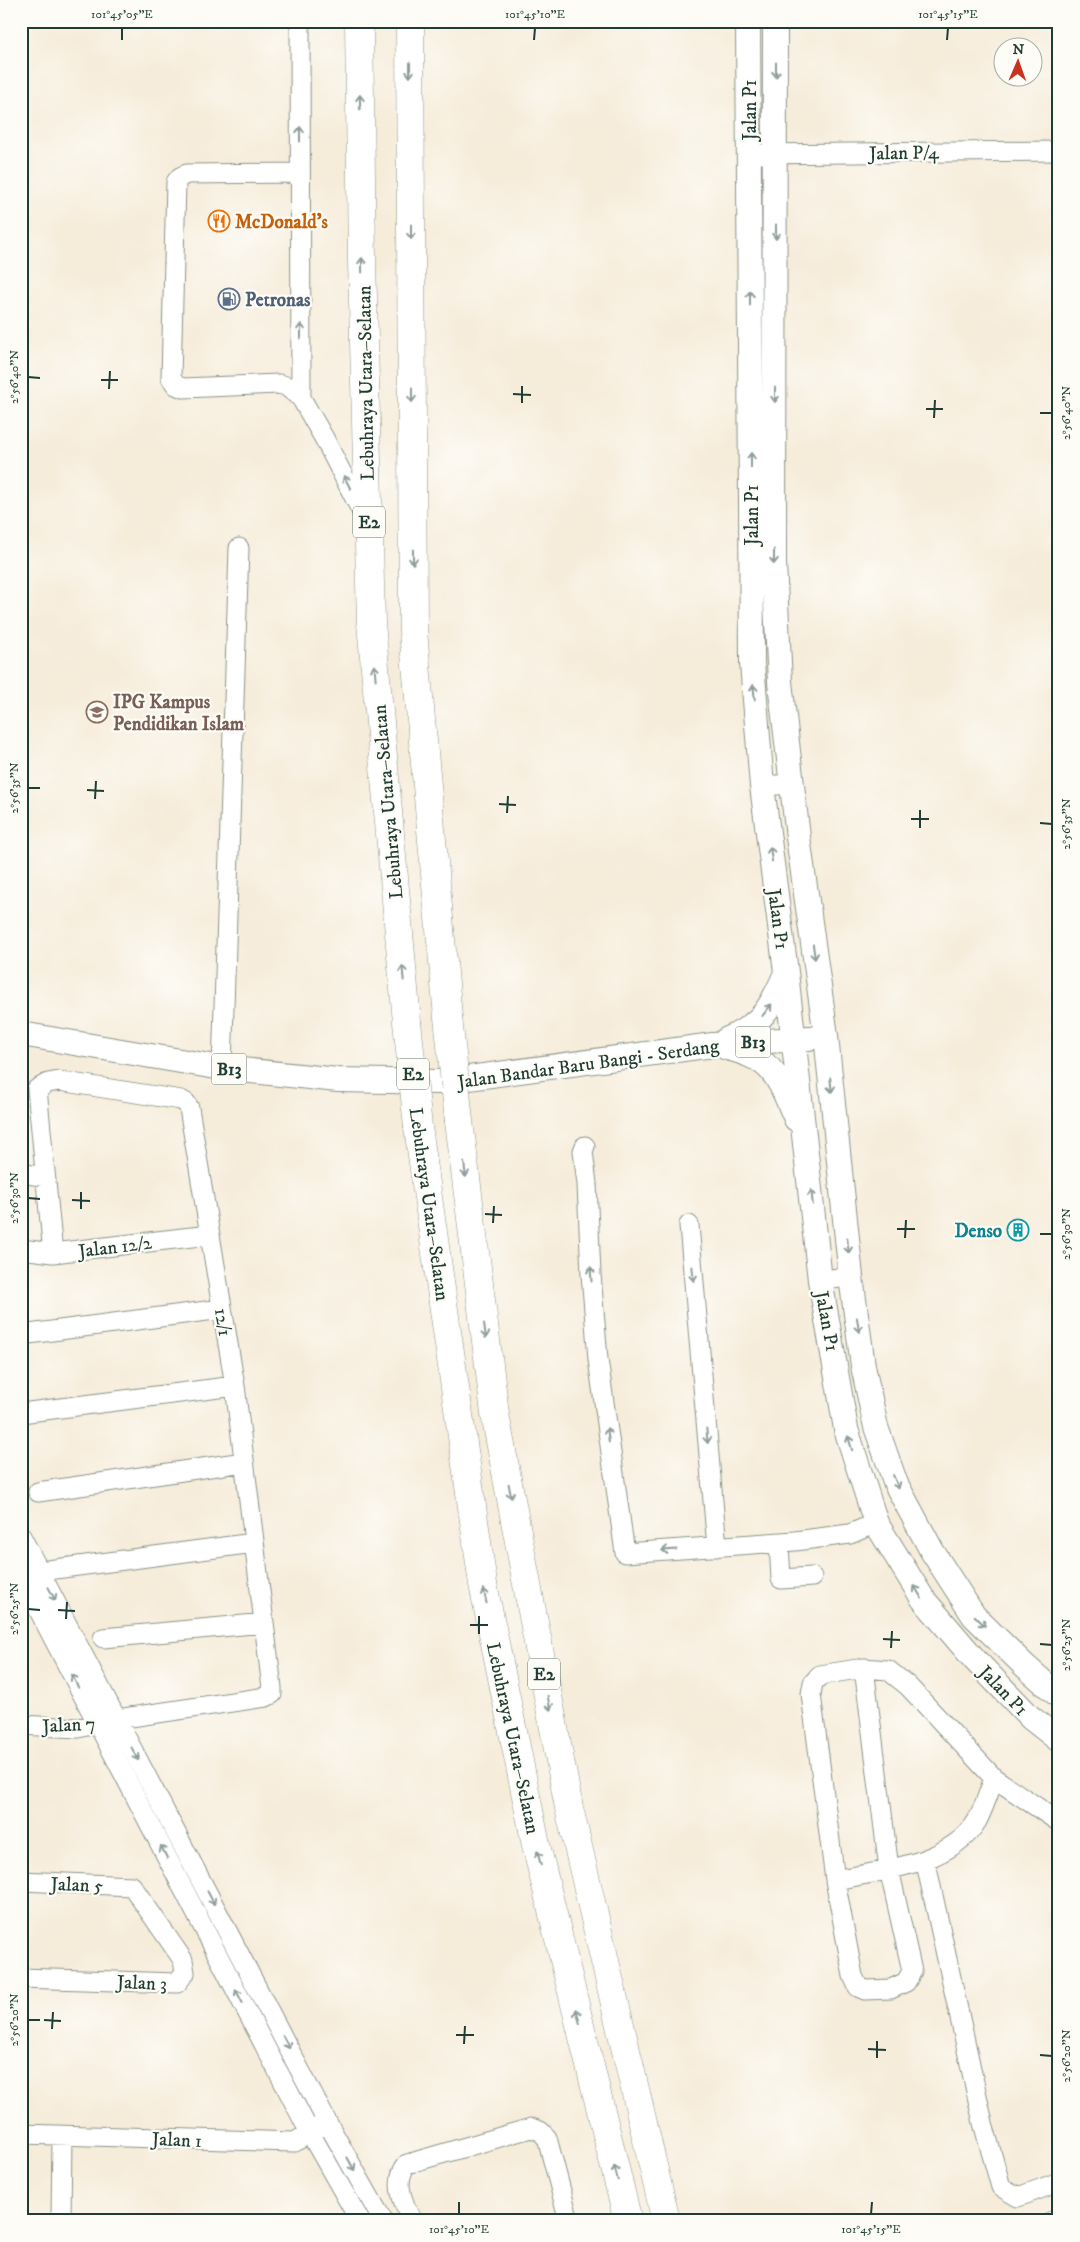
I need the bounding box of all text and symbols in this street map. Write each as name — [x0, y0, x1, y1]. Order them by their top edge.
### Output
text: 101°45'05"E — [91, 7, 153, 22]
text: 101°45'10"E — [505, 7, 566, 22]
text: 101°45'15"E — [918, 7, 978, 22]
north arrow — [992, 38, 1042, 88]
text: N — [1012, 41, 1025, 59]
one-way arrow — [405, 62, 415, 78]
one-way arrow — [771, 62, 780, 78]
street label: Jalan P1 — [739, 79, 762, 143]
one-way arrow — [355, 95, 365, 111]
one-way arrow — [295, 126, 305, 142]
street label: Jalan P/4 — [867, 141, 940, 166]
restaurant icon: McDonald's — [207, 209, 231, 233]
place label: McDonald's — [235, 211, 328, 234]
one-way arrow — [406, 224, 416, 240]
one-way arrow — [771, 224, 781, 240]
one-way arrow — [357, 257, 367, 274]
street label: Lebuhraya Utara–Selatan — [353, 285, 380, 481]
fuel station icon: Petronas — [217, 287, 241, 311]
place label: Petronas — [245, 289, 311, 312]
one-way arrow — [745, 290, 755, 306]
one-way arrow — [296, 323, 306, 340]
text: 2°56'40"N — [7, 350, 22, 404]
one-way arrow — [407, 386, 417, 403]
one-way arrow — [770, 386, 780, 403]
text: 2°56'40"N — [1059, 386, 1074, 440]
one-way arrow — [746, 452, 756, 468]
one-way arrow — [342, 475, 351, 490]
street label: Jalan P1 — [741, 484, 764, 548]
road number: E2 — [353, 507, 385, 538]
one-way arrow — [408, 549, 418, 565]
one-way arrow — [769, 549, 779, 565]
one-way arrow — [371, 664, 380, 680]
one-way arrow — [749, 685, 759, 701]
place label: IPG Kampus Pendidikan Islam — [113, 691, 245, 736]
school or university icon: IPG Kampus Pendidikan Islam — [85, 700, 109, 724]
street label: Lebuhraya Utara–Selatan — [369, 704, 408, 900]
text: 2°56'35"N — [7, 762, 22, 814]
text: 2°56'35"N — [1059, 798, 1074, 850]
one-way arrow — [765, 847, 775, 863]
street label: Jalan P1 — [762, 885, 793, 951]
one-way arrow — [809, 944, 819, 960]
one-way arrow — [398, 966, 408, 982]
one-way arrow — [762, 1004, 773, 1017]
road number: B13 — [736, 1026, 770, 1058]
street label: Jalan Bandar Baru Bangi - Serdang — [454, 1035, 721, 1095]
road number: B13 — [212, 1054, 246, 1084]
road number: E2 — [397, 1058, 429, 1090]
one-way arrow — [826, 1076, 836, 1092]
street label: Lebuhraya Utara–Selatan — [404, 1106, 453, 1302]
one-way arrow — [460, 1161, 470, 1177]
text: 2°56'30"N — [7, 1172, 22, 1224]
one-way arrow — [807, 1189, 817, 1205]
text: 2°56'30"N — [1059, 1208, 1074, 1260]
building icon: Denso — [1006, 1218, 1030, 1242]
place label: Denso — [954, 1220, 1002, 1243]
street label: Jalan 12/2 — [75, 1231, 154, 1264]
one-way arrow — [843, 1238, 853, 1254]
one-way arrow — [586, 1266, 596, 1282]
one-way arrow — [688, 1266, 698, 1282]
street label: Jalan P1 — [809, 1287, 844, 1353]
street label: 12/1 — [209, 1306, 236, 1338]
one-way arrow — [853, 1317, 863, 1333]
one-way arrow — [480, 1323, 490, 1339]
one-way arrow — [703, 1427, 712, 1443]
one-way arrow — [603, 1428, 613, 1444]
one-way arrow — [845, 1436, 854, 1452]
one-way arrow — [892, 1475, 901, 1490]
one-way arrow — [505, 1483, 515, 1499]
one-way arrow — [661, 1546, 677, 1555]
text: 2°56'25"N — [7, 1583, 22, 1635]
one-way arrow — [913, 1585, 923, 1599]
one-way arrow — [47, 1587, 57, 1602]
one-way arrow — [480, 1588, 489, 1604]
one-way arrow — [974, 1615, 986, 1627]
text: 2°56'25"N — [1059, 1619, 1074, 1671]
street label: Lebuhraya Utara–Selatan — [481, 1640, 544, 1836]
road number: E2 — [528, 1658, 560, 1690]
street label: Jalan P1 — [972, 1660, 1032, 1721]
one-way arrow — [70, 1673, 80, 1688]
one-way arrow — [545, 1694, 554, 1710]
street label: Jalan 7 — [40, 1713, 96, 1738]
one-way arrow — [130, 1746, 140, 1761]
one-way arrow — [159, 1845, 168, 1860]
one-way arrow — [534, 1850, 543, 1866]
street label: Jalan 5 — [48, 1873, 104, 1898]
one-way arrow — [207, 1890, 216, 1905]
street label: Jalan 3 — [114, 1971, 167, 1996]
one-way arrow — [234, 1989, 244, 2004]
text: 2°56'20"N — [7, 1993, 22, 2047]
one-way arrow — [573, 2008, 582, 2024]
text: 2°56'20"N — [1059, 2029, 1074, 2083]
one-way arrow — [282, 2034, 291, 2049]
street label: Jalan 1 — [150, 2128, 202, 2153]
one-way arrow — [346, 2157, 356, 2172]
one-way arrow — [611, 2166, 620, 2182]
text: 101°45'10"E — [429, 2222, 490, 2237]
text: 101°45'15"E — [841, 2222, 901, 2237]

